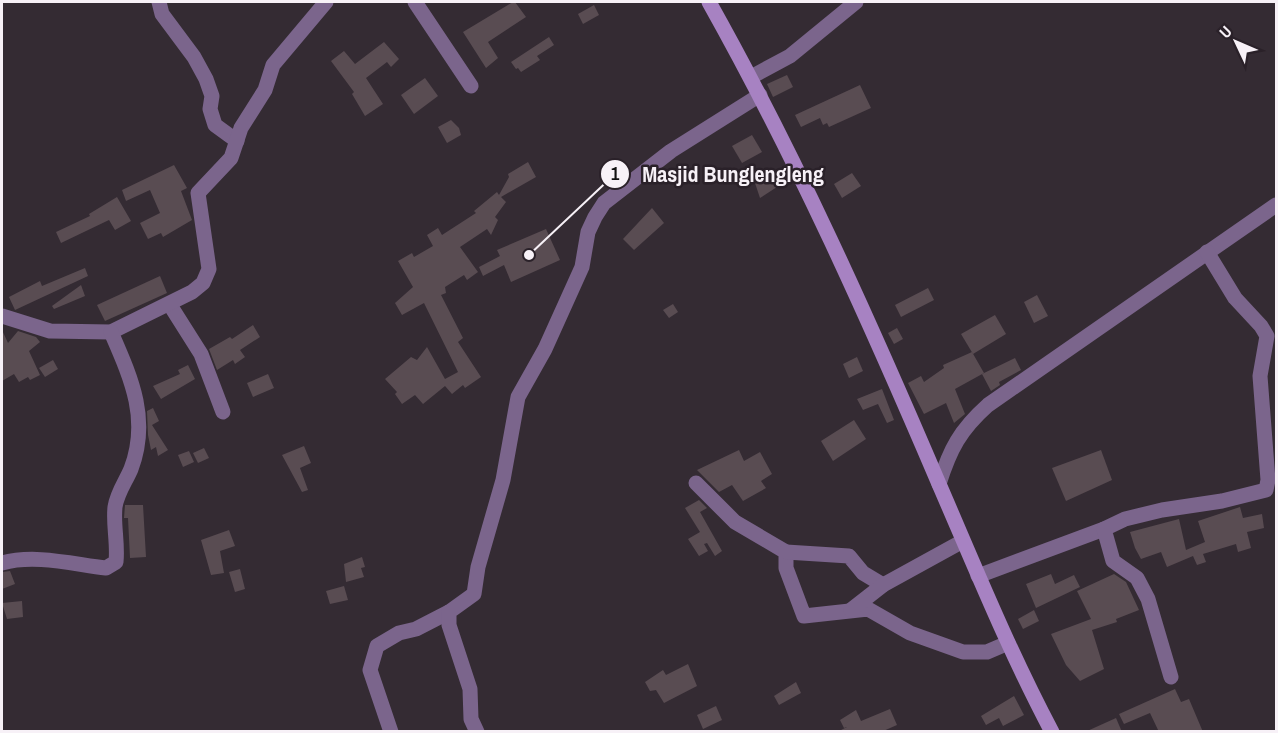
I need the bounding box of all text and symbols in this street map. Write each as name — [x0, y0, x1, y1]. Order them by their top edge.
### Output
north arrow — [1206, 12, 1266, 72]
text: U — [1214, 21, 1236, 43]
callout: Masjid Bunglengleng — [600, 154, 836, 194]
text: Masjid Bunglengleng — [642, 159, 824, 189]
text: 1 — [611, 161, 620, 186]

